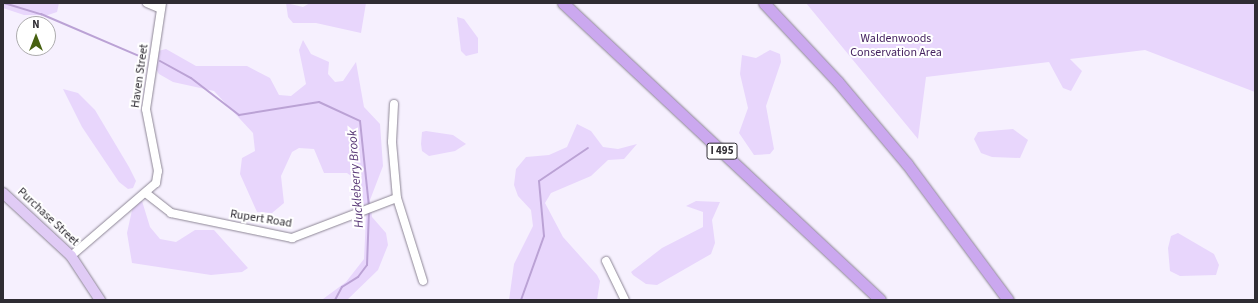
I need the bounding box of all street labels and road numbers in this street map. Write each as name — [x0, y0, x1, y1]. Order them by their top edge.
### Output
street label: Haven Street — [128, 43, 152, 109]
road number: I 495 — [706, 142, 738, 160]
street label: Purchase Street — [14, 185, 82, 249]
street label: Rupert Road — [229, 207, 293, 231]

